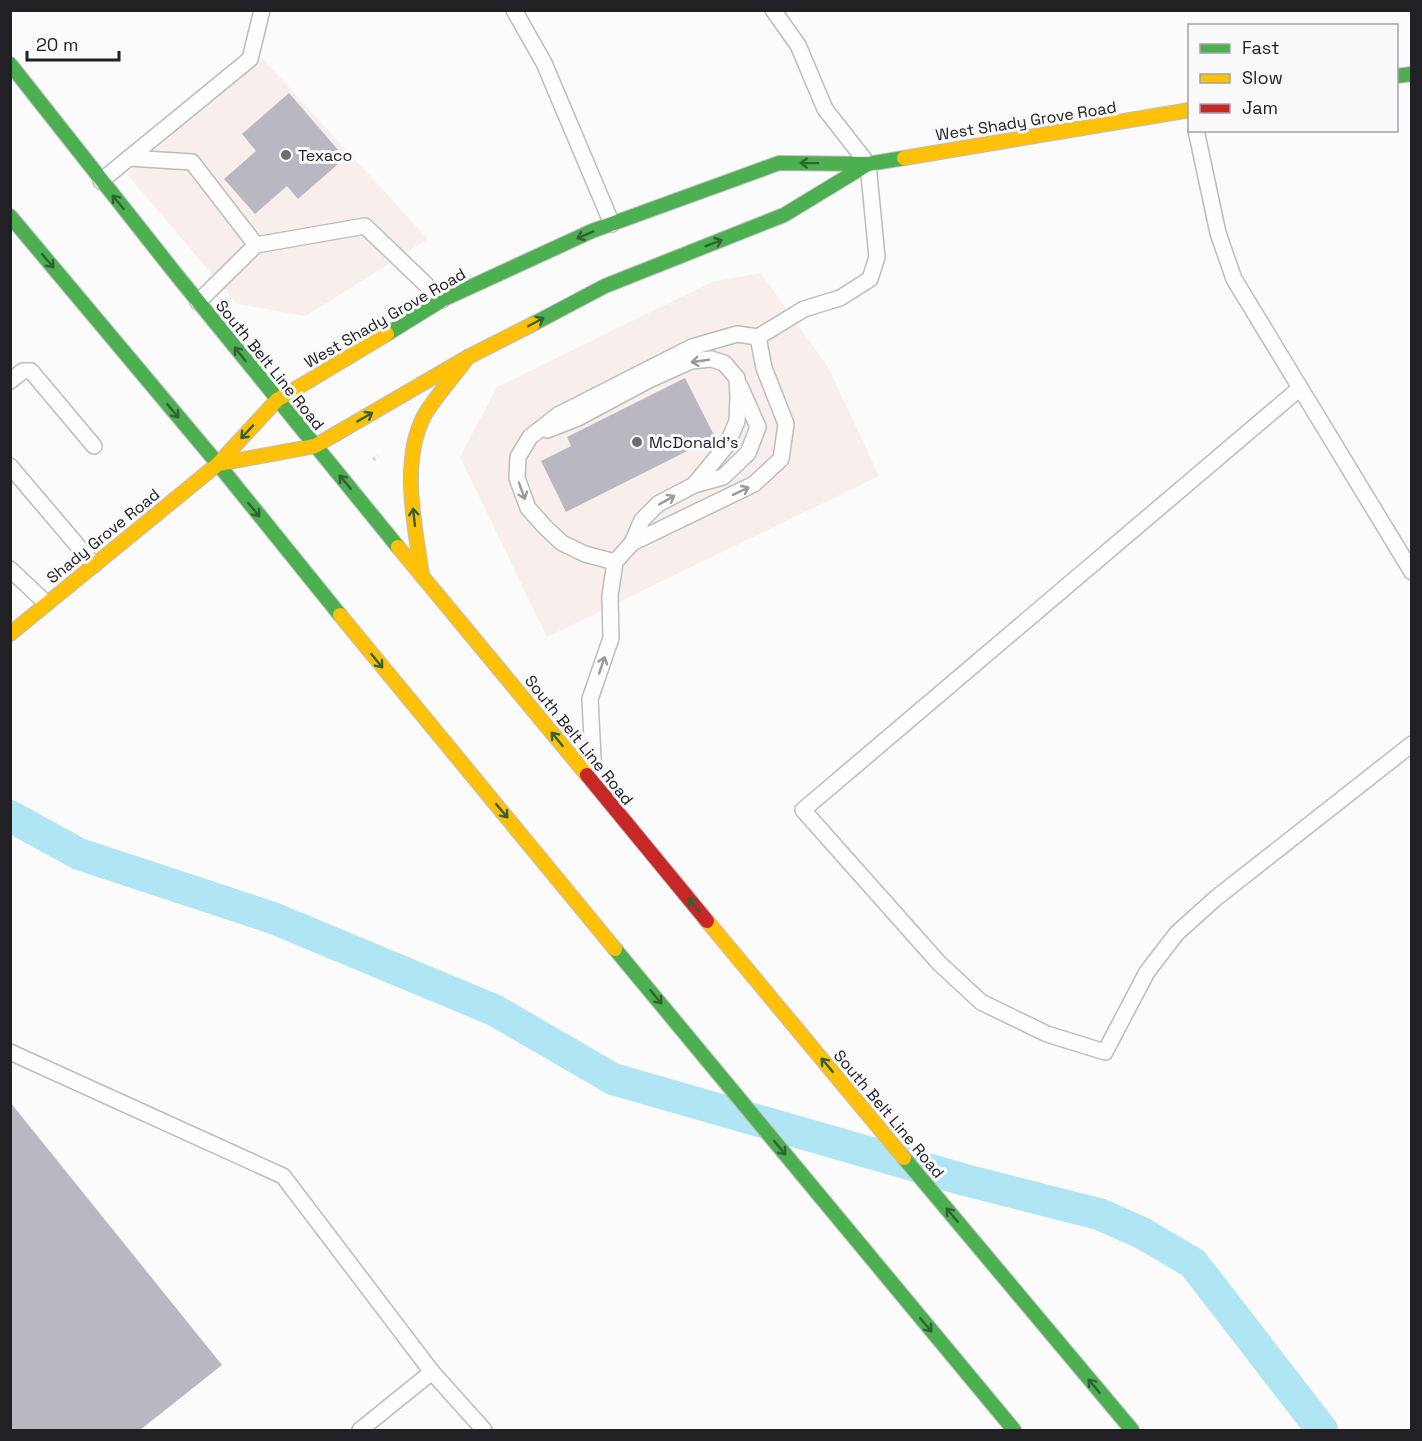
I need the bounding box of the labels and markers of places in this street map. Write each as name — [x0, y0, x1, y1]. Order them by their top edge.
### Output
place label: Texaco — [298, 145, 352, 166]
marker: Texaco — [279, 148, 293, 162]
place label: McDonald's — [649, 432, 739, 453]
marker: McDonald's — [630, 435, 644, 449]

